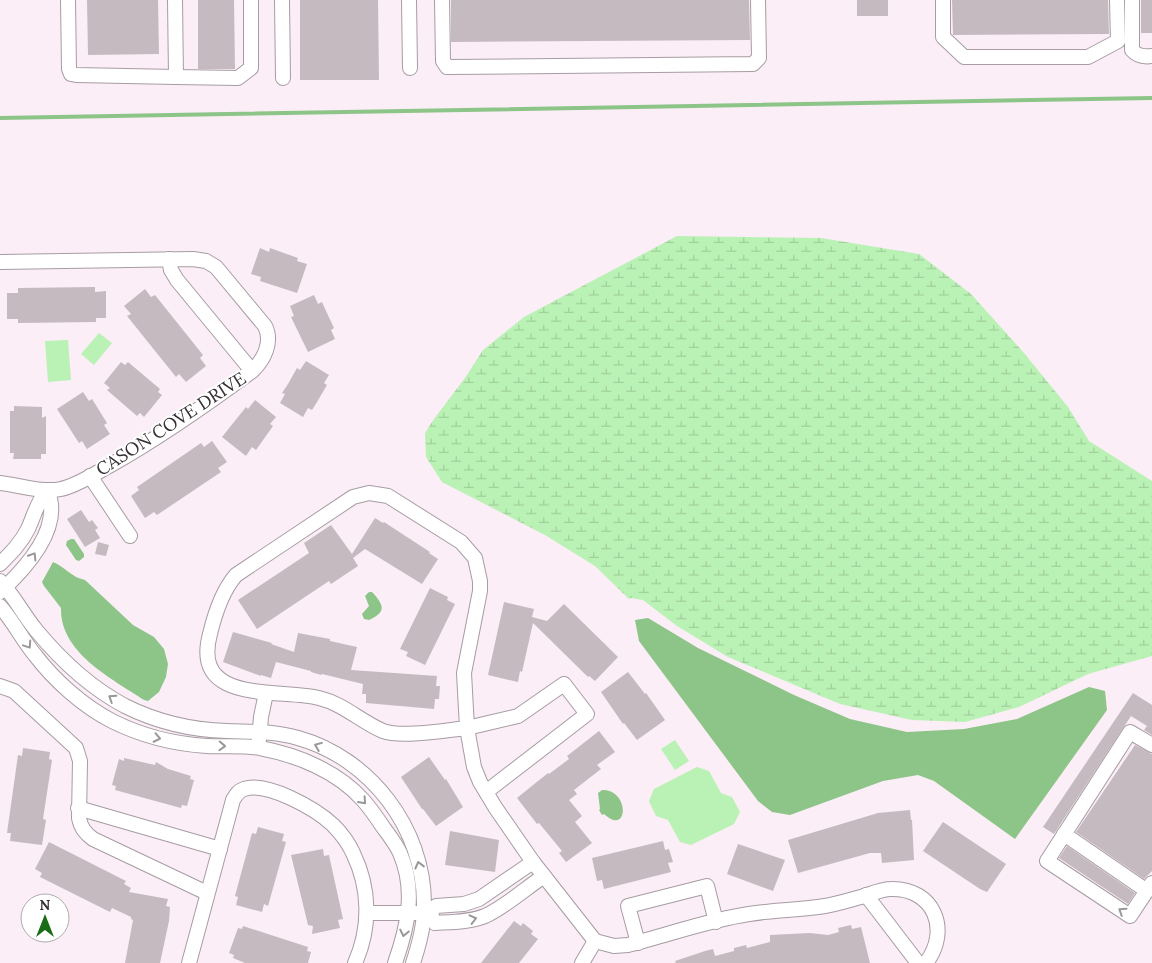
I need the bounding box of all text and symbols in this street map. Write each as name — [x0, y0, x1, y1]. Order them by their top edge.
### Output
street label: CASON COVE DRIVE — [91, 366, 250, 481]
one-way arrow — [26, 552, 36, 561]
one-way arrow — [22, 639, 31, 649]
one-way arrow — [109, 695, 118, 704]
one-way arrow — [153, 732, 162, 743]
one-way arrow — [218, 741, 226, 751]
one-way arrow — [314, 741, 323, 752]
one-way arrow — [357, 795, 366, 804]
one-way arrow — [414, 861, 425, 869]
north arrow — [20, 893, 70, 943]
text: N — [40, 896, 51, 914]
one-way arrow — [1119, 908, 1128, 917]
one-way arrow — [468, 914, 477, 925]
one-way arrow — [399, 928, 410, 937]

